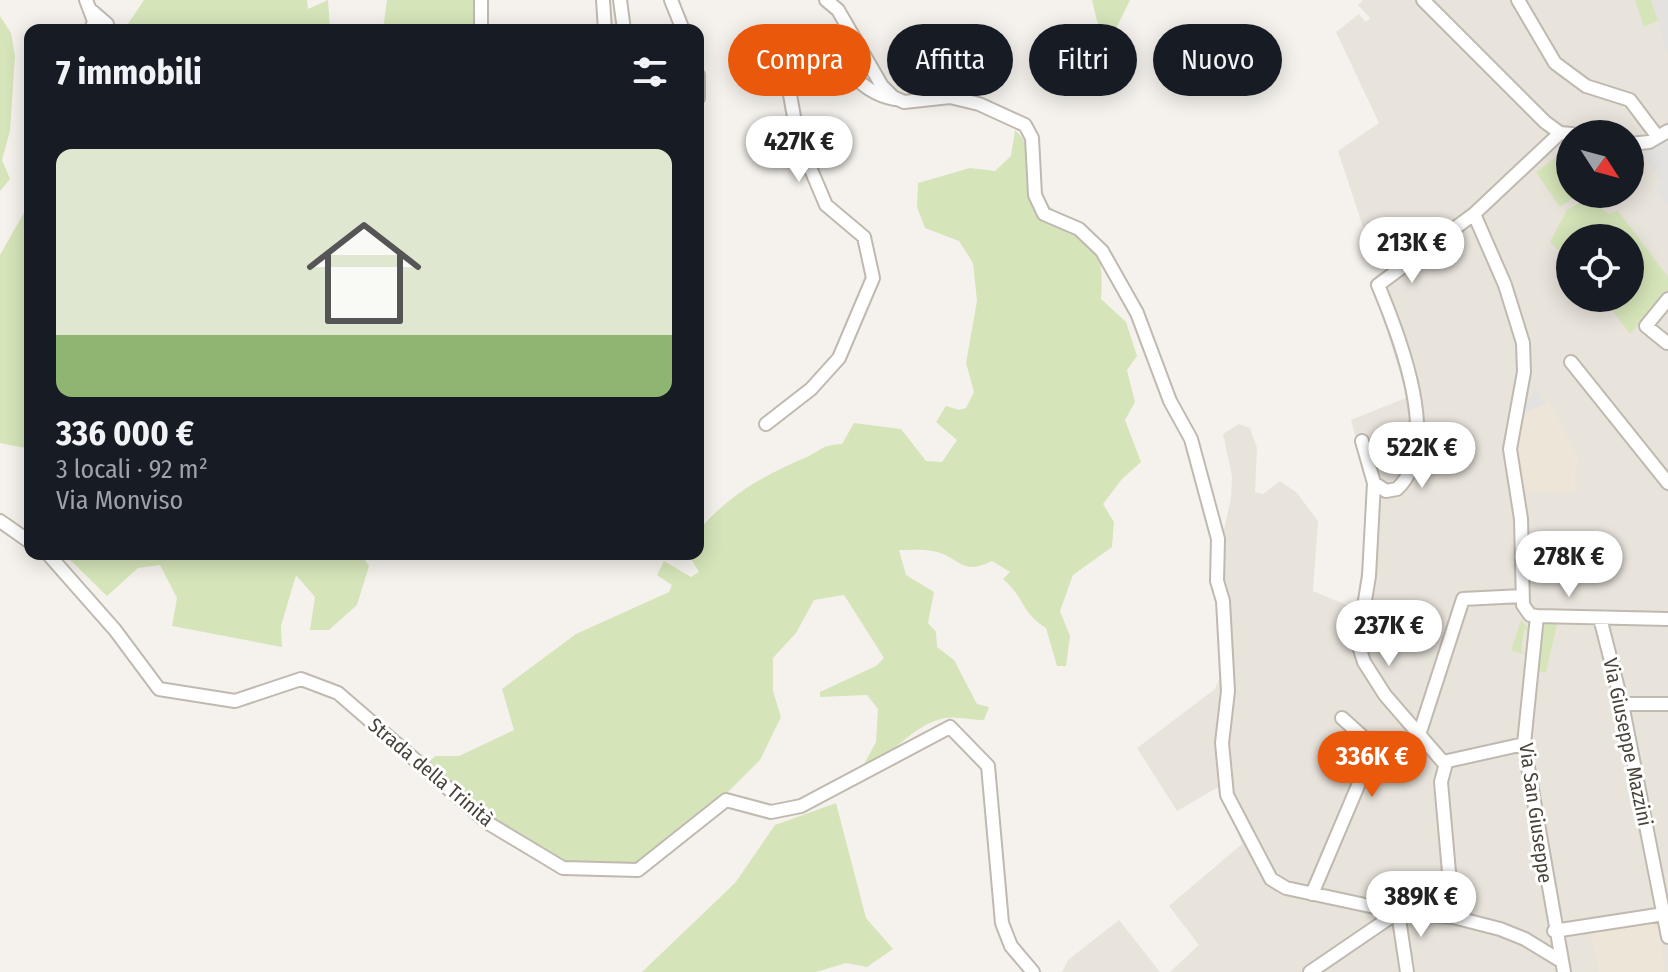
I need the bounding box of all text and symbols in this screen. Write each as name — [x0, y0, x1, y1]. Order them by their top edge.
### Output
chip: Compra — [728, 24, 871, 96]
chip: Affitta — [887, 24, 1013, 96]
chip: Filtri — [1029, 24, 1137, 96]
chip: Nuovo — [1153, 24, 1282, 96]
icon: filters — [628, 50, 672, 94]
text: 7 immobili — [56, 52, 202, 93]
pin: 427K € — [734, 116, 864, 184]
north arrow — [1556, 120, 1644, 208]
map controls — [1556, 120, 1644, 312]
text: 427K € — [764, 126, 834, 157]
icon: home — [292, 201, 436, 345]
pin: 213K € — [1347, 217, 1477, 285]
button: locate — [1556, 224, 1644, 312]
text: 213K € — [1377, 227, 1447, 258]
text: 336 000 € — [56, 413, 194, 454]
pin: 522K € — [1357, 422, 1487, 490]
text: 522K € — [1387, 432, 1457, 463]
text: 3 locali · 92 m² — [56, 454, 208, 485]
text: Via Monviso — [56, 485, 183, 516]
pin: 278K € — [1504, 531, 1634, 599]
text: 278K € — [1534, 541, 1604, 572]
pin: 237K € — [1324, 600, 1454, 668]
text: 237K € — [1354, 610, 1424, 641]
street label: Via Giuseppe Mazzini — [1598, 656, 1658, 828]
street label: Strada della Trinità — [364, 713, 498, 831]
pin: 336K € — [1307, 731, 1437, 799]
text: 336K € — [1336, 741, 1408, 772]
street label: Via San Giuseppe — [1514, 741, 1558, 885]
pin: 389K € — [1356, 871, 1486, 939]
text: 389K € — [1384, 881, 1458, 912]

